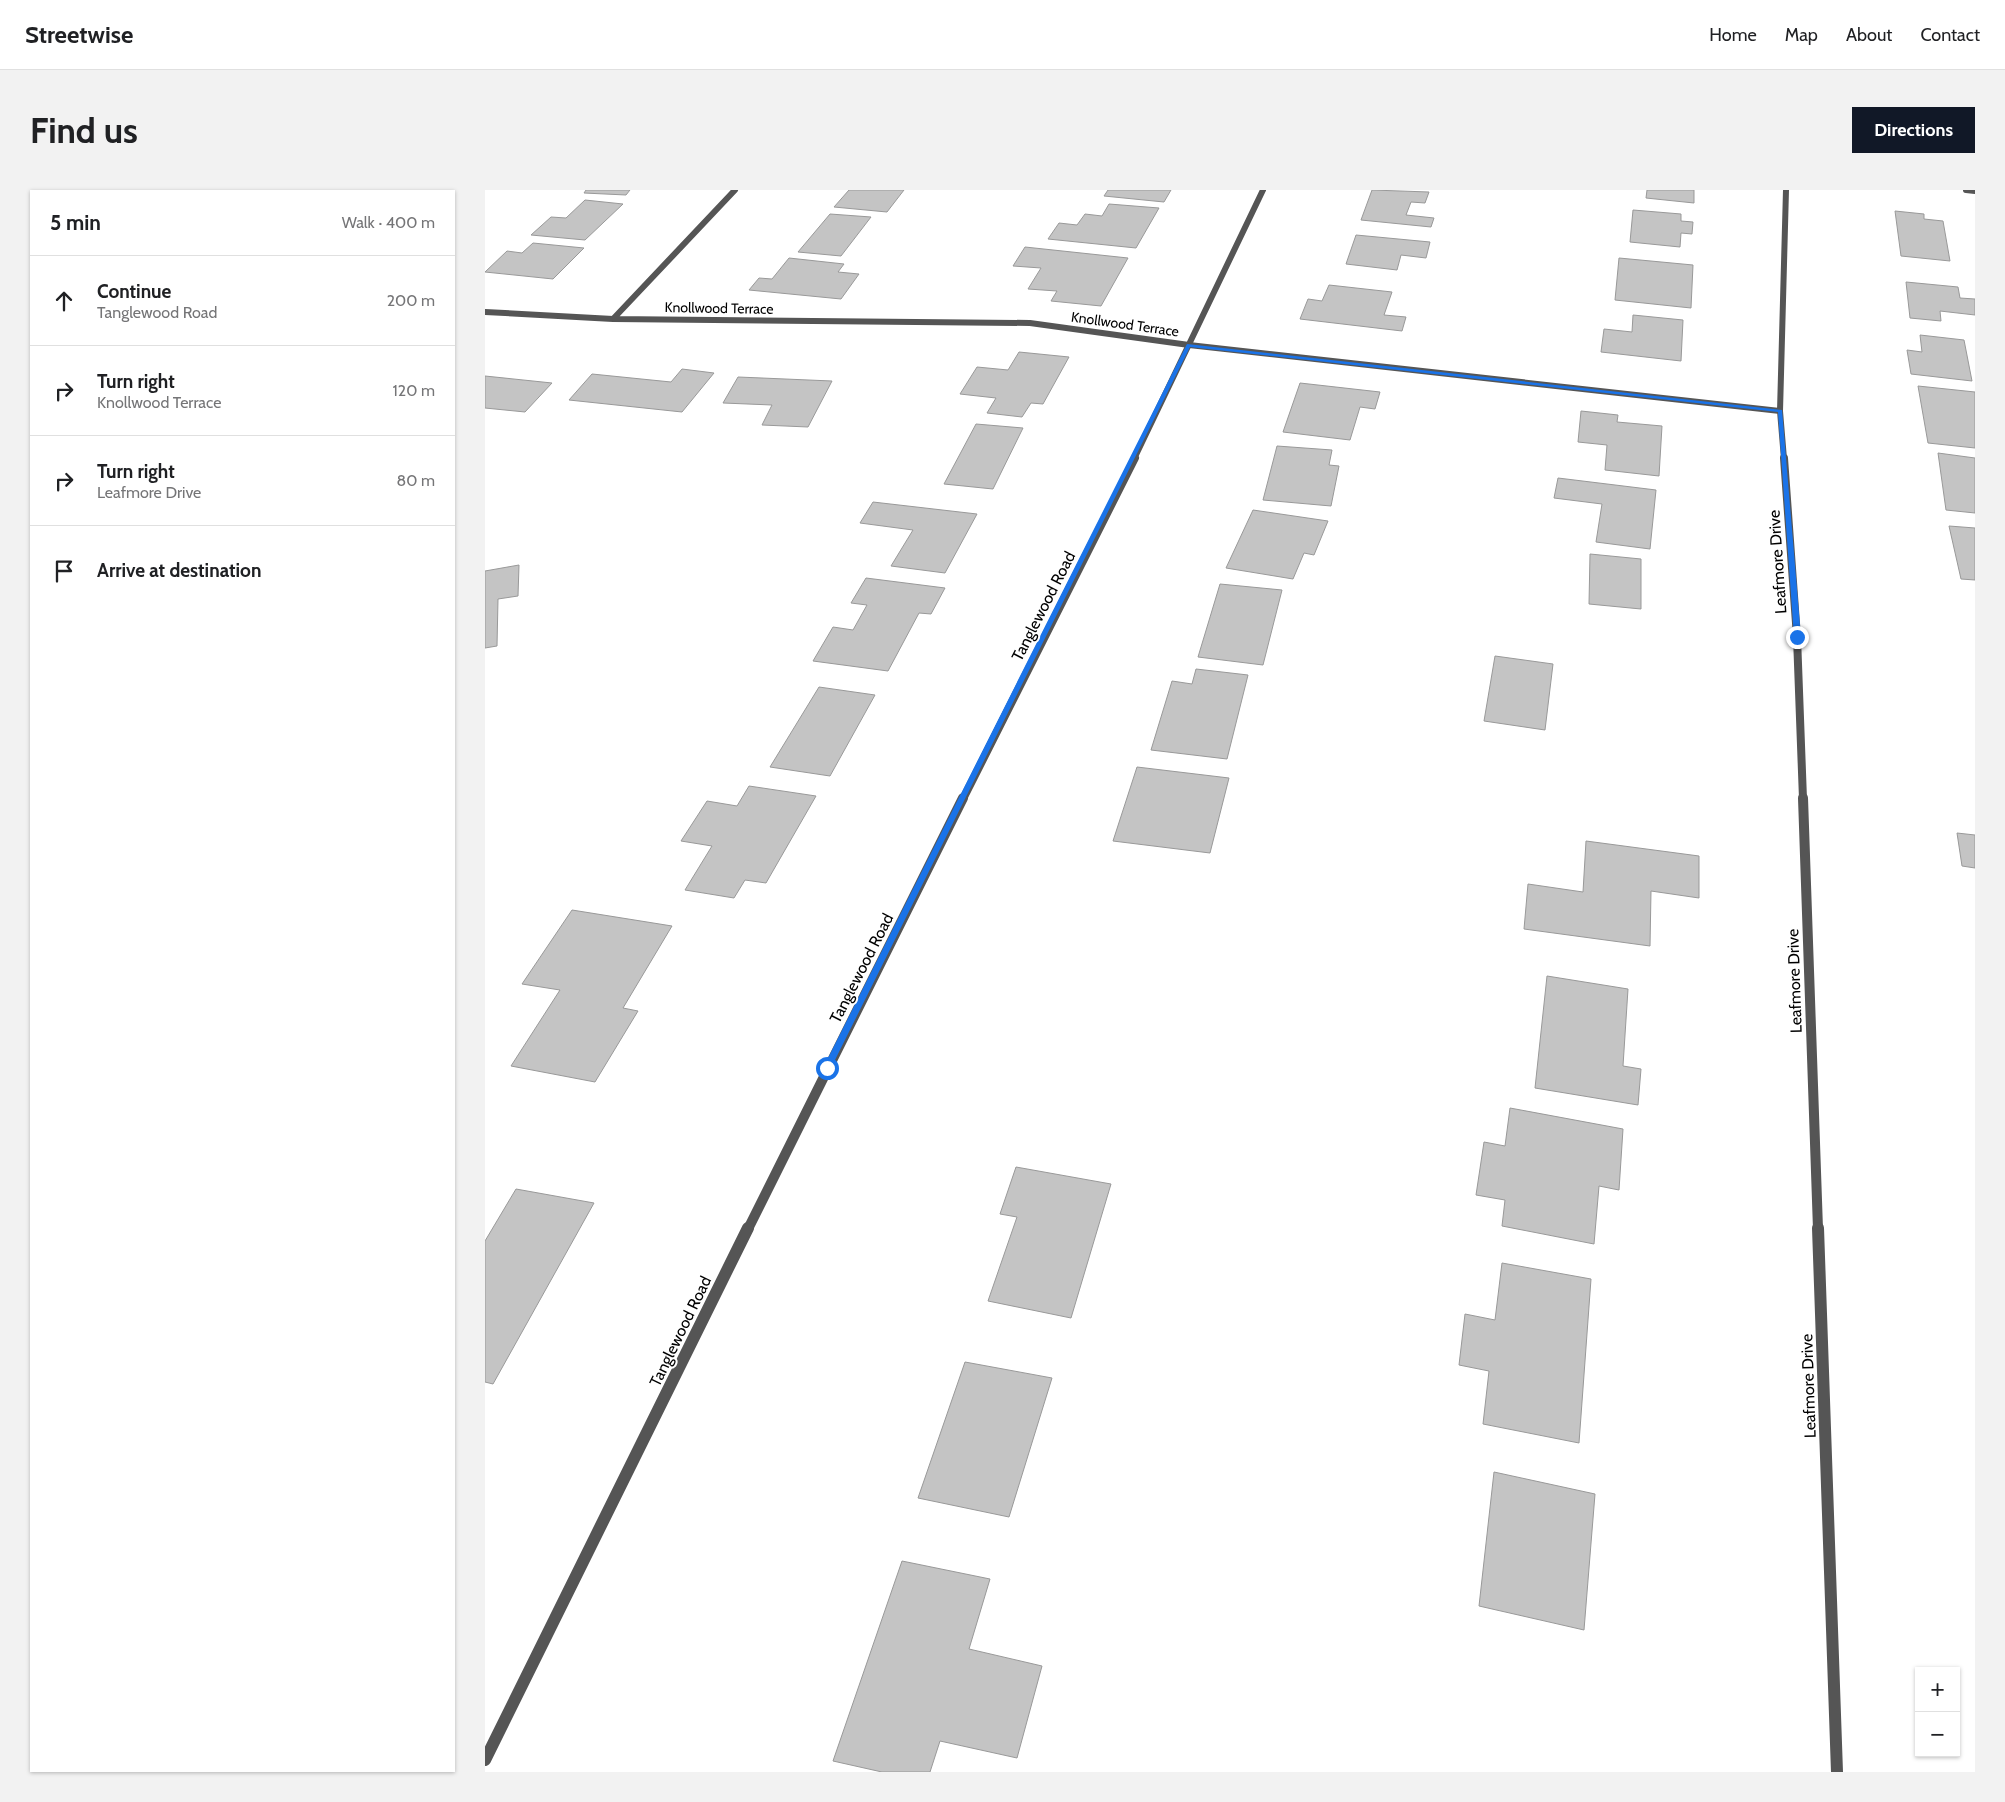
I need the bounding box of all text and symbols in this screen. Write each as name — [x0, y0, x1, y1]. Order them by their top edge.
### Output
text: Streetwise — [25, 20, 133, 49]
text: Home — [1709, 24, 1757, 46]
text: Map — [1785, 24, 1818, 46]
text: About — [1846, 24, 1892, 46]
text: Contact — [1920, 24, 1980, 46]
button: Directions — [1852, 107, 1975, 153]
text: Find us — [30, 109, 138, 152]
text: 5 min — [50, 210, 101, 235]
text: Walk · 400 m — [342, 213, 435, 232]
text: Continue — [97, 280, 171, 303]
icon: ahead — [50, 287, 78, 315]
text: 200 m — [387, 291, 435, 310]
street label: Knollwood Terrace — [664, 298, 774, 318]
text: Tanglewood Road — [97, 303, 217, 322]
street label: Knollwood Terrace — [1070, 308, 1180, 340]
text: Turn right — [97, 370, 175, 393]
icon: right — [50, 377, 78, 405]
text: 120 m — [393, 381, 435, 400]
text: Knollwood Terrace — [97, 393, 221, 412]
text: Turn right — [97, 460, 175, 483]
icon: right — [50, 467, 78, 495]
text: 80 m — [397, 471, 435, 490]
text: Leafmore Drive — [97, 483, 201, 502]
street label: Leafmore Drive — [1764, 509, 1791, 615]
street label: Tanglewood Road — [1008, 548, 1079, 664]
icon: arrive — [50, 557, 78, 585]
text: Arrive at destination — [97, 559, 261, 582]
route end — [1786, 626, 1809, 649]
street label: Tanglewood Road — [826, 910, 897, 1026]
street label: Leafmore Drive — [1783, 929, 1806, 1033]
route start — [816, 1057, 839, 1080]
street label: Tanglewood Road — [646, 1273, 715, 1389]
street label: Leafmore Drive — [1797, 1334, 1820, 1438]
map controls — [1915, 1667, 1960, 1757]
button: + — [1915, 1667, 1960, 1712]
button: − — [1915, 1712, 1960, 1757]

